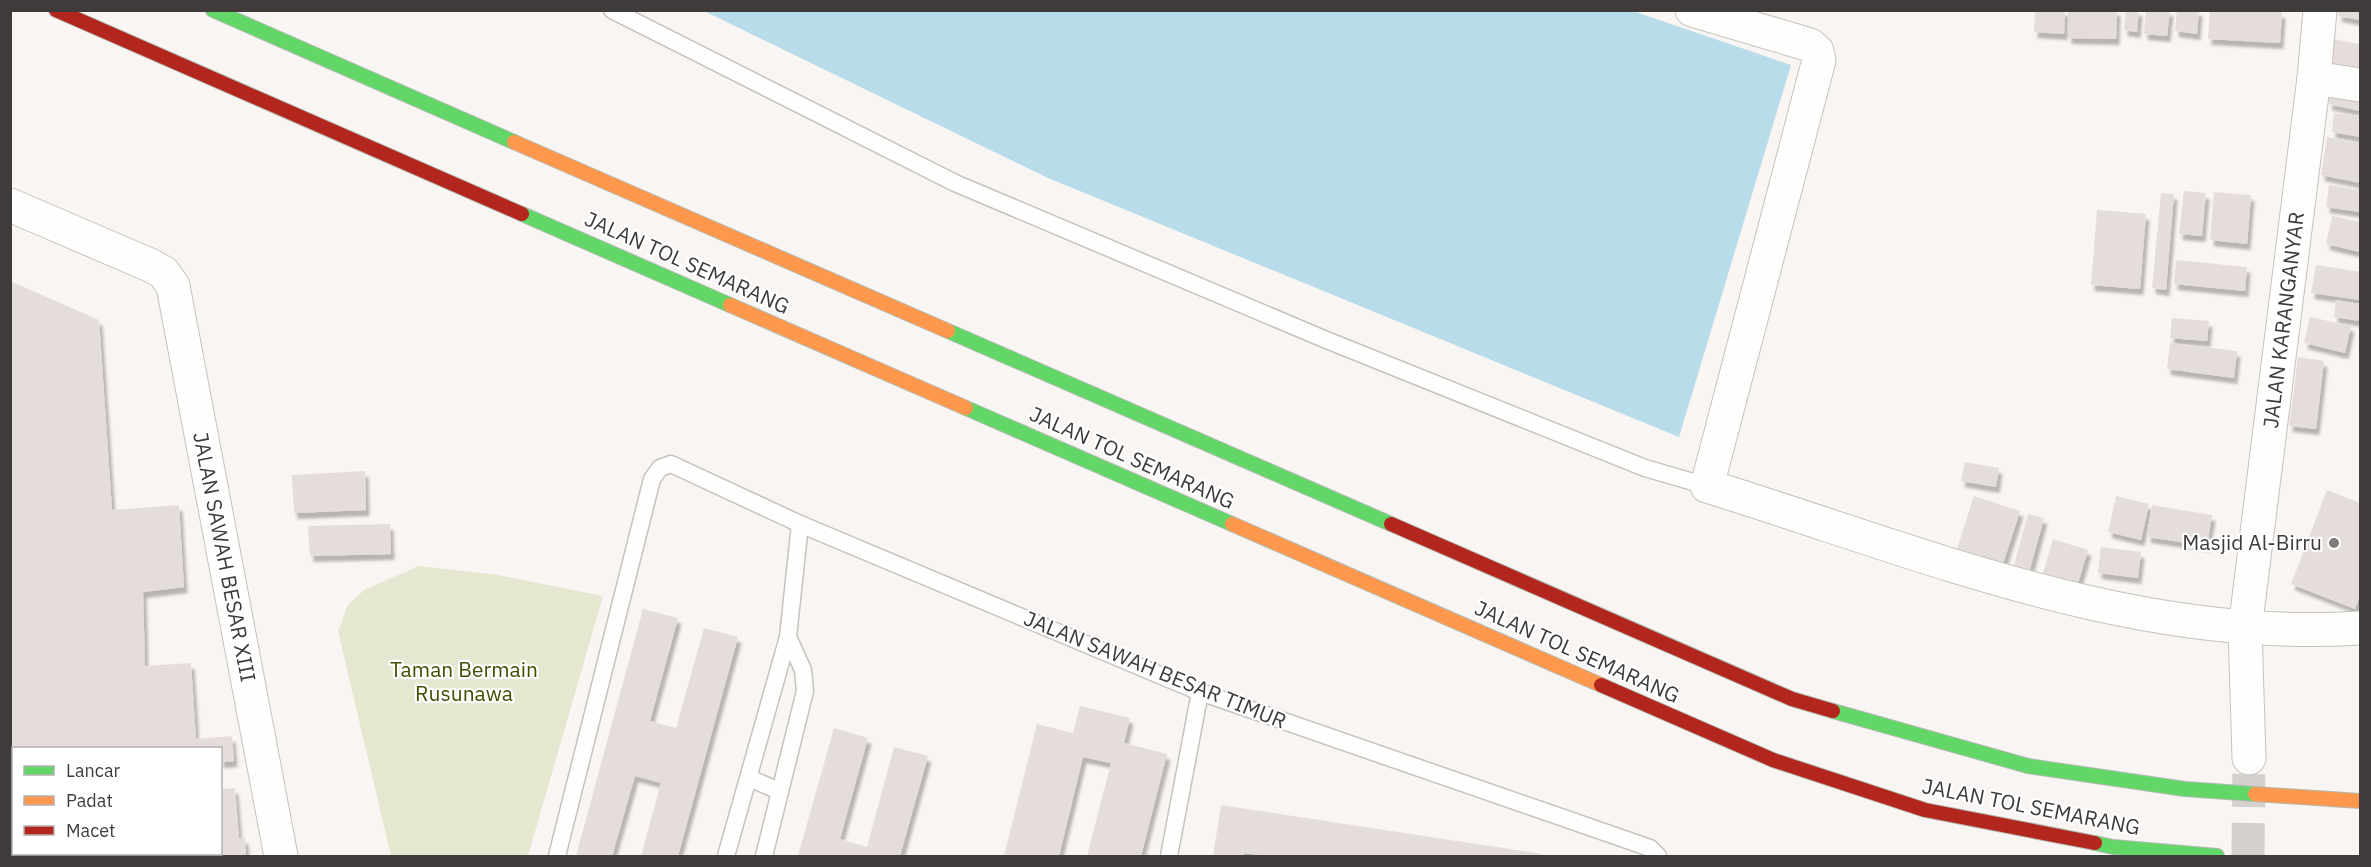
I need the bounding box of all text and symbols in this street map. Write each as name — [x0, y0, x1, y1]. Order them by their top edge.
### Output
street label: JALAN TOL SEMARANG — [581, 204, 794, 320]
street label: JALAN KARANGANYAR — [2256, 210, 2310, 430]
street label: JALAN TOL SEMARANG — [1026, 399, 1239, 515]
street label: JALAN SAWAH BESAR XIII — [187, 430, 263, 684]
place label: Masjid Al-Birru — [2182, 528, 2322, 556]
marker: Masjid Al-Birru — [2327, 536, 2341, 550]
street label: JALAN TOL SEMARANG — [1471, 593, 1684, 709]
street label: JALAN SAWAH BESAR TIMUR — [1020, 604, 1291, 735]
park label: Taman Bermain Rusunawa — [390, 655, 538, 707]
legend — [12, 747, 222, 855]
text: Lancar — [66, 759, 121, 782]
street label: JALAN TOL SEMARANG — [1920, 771, 2143, 841]
text: Padat — [66, 789, 113, 812]
text: Macet — [66, 819, 115, 842]

